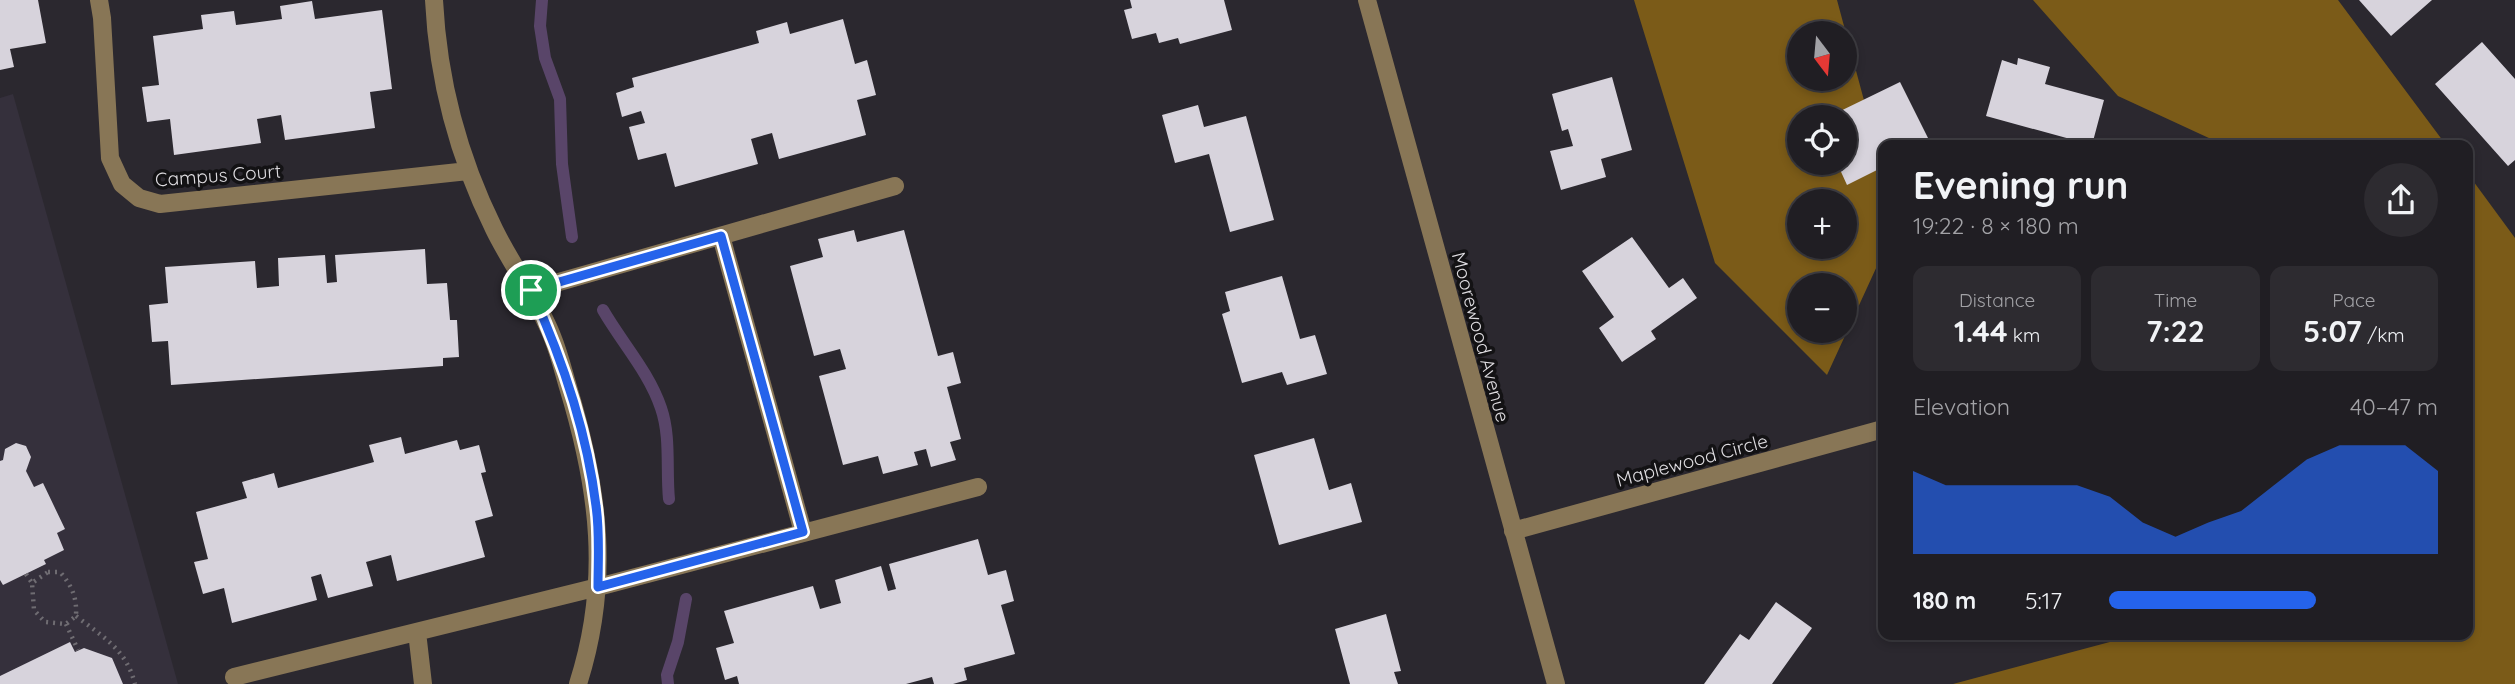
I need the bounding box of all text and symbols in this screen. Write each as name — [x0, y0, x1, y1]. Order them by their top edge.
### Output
north arrow — [1787, 21, 1857, 91]
map controls — [1787, 21, 1857, 343]
button: locate — [1787, 105, 1857, 175]
street label: Campus Court — [154, 159, 282, 191]
text: Evening run — [1913, 161, 2128, 209]
button: share — [2364, 163, 2438, 237]
button: + — [1787, 189, 1857, 259]
text: 19:22 · 8 × 180 m — [1913, 211, 2079, 240]
street label: Moorewood Avenue — [1447, 249, 1515, 425]
pin — [501, 260, 561, 320]
icon: arrive — [512, 271, 550, 309]
button: − — [1787, 273, 1857, 343]
text: Distance — [1959, 288, 2035, 312]
text: Time — [2154, 288, 2197, 312]
text: Pace — [2332, 288, 2375, 312]
text: 1.44 — [1954, 312, 2008, 350]
text: 7:22 — [2146, 312, 2205, 350]
text: 5:07 — [2303, 312, 2362, 350]
text: km — [2008, 323, 2040, 347]
text: /km — [2362, 323, 2405, 347]
text: Elevation — [1913, 392, 2010, 421]
text: 40–47 m — [2350, 392, 2438, 421]
street label: Maplewood Circle — [1614, 428, 1770, 492]
text: 180 m — [1913, 586, 1976, 615]
text: 5:17 — [2025, 586, 2062, 615]

